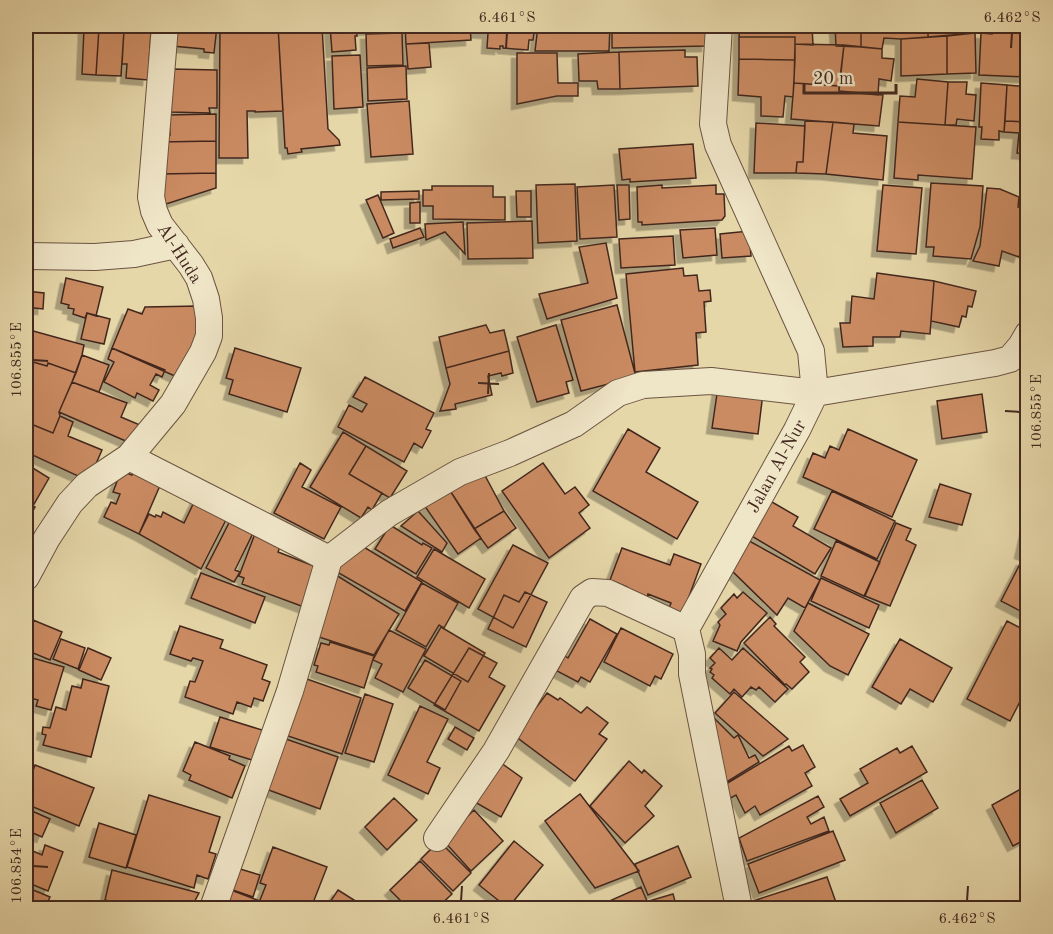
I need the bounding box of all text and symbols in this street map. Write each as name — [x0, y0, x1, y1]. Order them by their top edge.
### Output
text: 6.461°S — [478, 11, 536, 26]
text: 6.462°S — [983, 11, 1041, 26]
scale bar — [804, 57, 896, 95]
text: 20 m — [813, 70, 853, 88]
street label: Al-Huda — [153, 220, 205, 287]
text: 106.855°E — [10, 322, 25, 398]
text: 106.855°E — [1030, 374, 1045, 450]
street label: Jalan Al-Nur — [744, 416, 810, 516]
text: 106.854°E — [10, 828, 25, 904]
text: 6.461°S — [432, 912, 490, 927]
text: 6.462°S — [938, 912, 996, 927]

